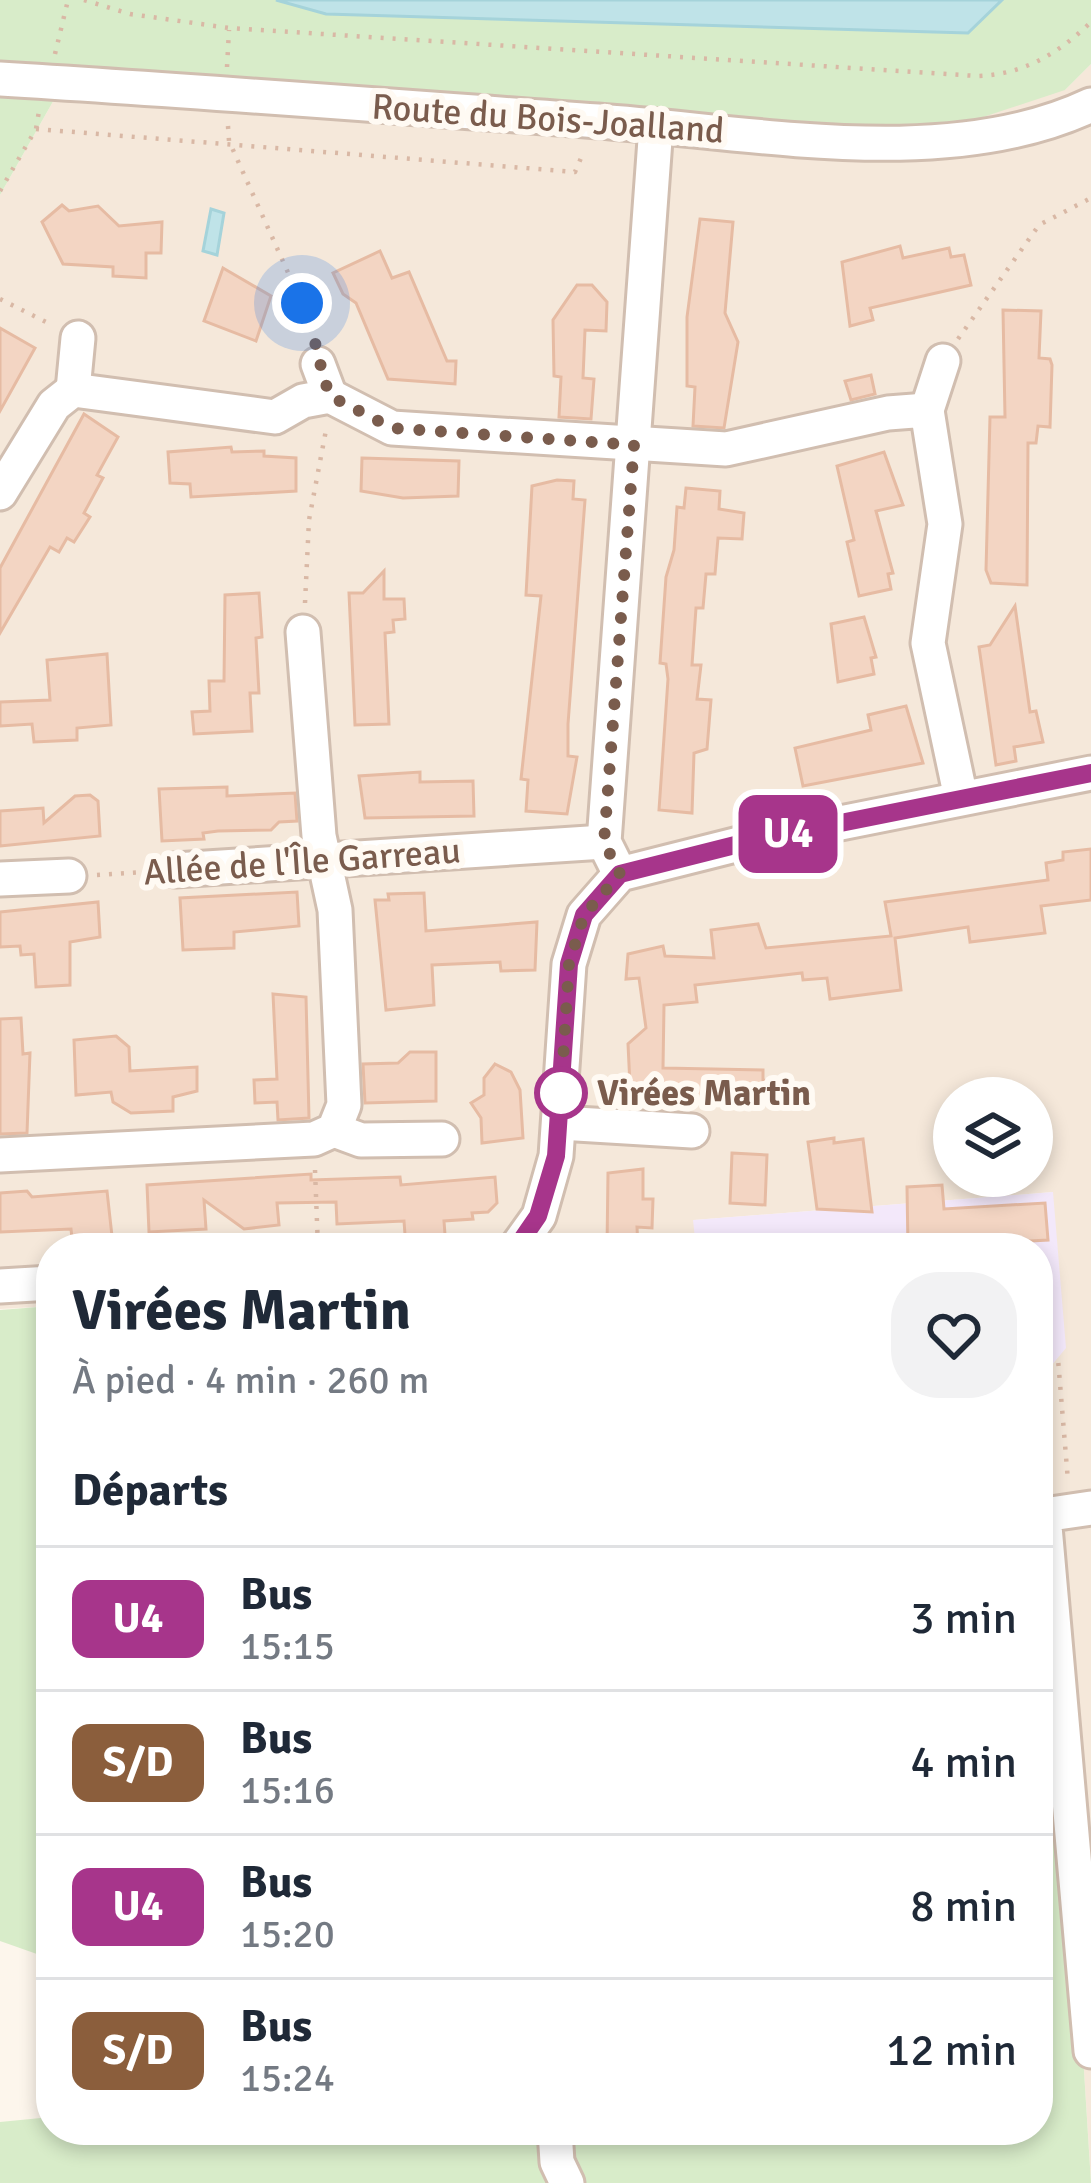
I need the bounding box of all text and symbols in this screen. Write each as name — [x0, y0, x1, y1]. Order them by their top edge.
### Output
street label: Route du Bois-Joalland — [370, 84, 726, 154]
your location — [272, 273, 332, 333]
line badge: U4 — [734, 795, 842, 873]
text: U4 — [763, 808, 813, 859]
street label: Allée de l'Île Garreau — [142, 828, 462, 896]
marker: Virées Martin — [536, 1068, 586, 1118]
place label: Virées Martin — [597, 1071, 811, 1116]
map controls — [933, 1077, 1053, 1197]
button: layers — [933, 1077, 1053, 1197]
button: heart — [891, 1272, 1017, 1398]
text: Virées Martin — [72, 1275, 411, 1346]
text: À pied · 4 min · 260 m — [72, 1356, 429, 1404]
text: Départs — [72, 1463, 228, 1518]
text: Bus — [240, 1567, 312, 1622]
text: 3 min — [910, 1591, 1017, 1646]
text: U4 — [113, 1593, 163, 1644]
text: 15:15 — [240, 1622, 335, 1670]
text: Bus — [240, 1711, 312, 1766]
text: 4 min — [910, 1735, 1017, 1790]
text: S/D — [103, 1737, 173, 1788]
text: 15:16 — [240, 1766, 335, 1814]
text: Bus — [240, 1855, 312, 1910]
text: 8 min — [910, 1879, 1017, 1934]
text: U4 — [113, 1881, 163, 1932]
text: 15:20 — [240, 1910, 335, 1958]
text: Bus — [240, 1999, 312, 2054]
text: 12 min — [886, 2023, 1017, 2078]
text: S/D — [103, 2025, 173, 2076]
text: 15:24 — [240, 2054, 335, 2102]

